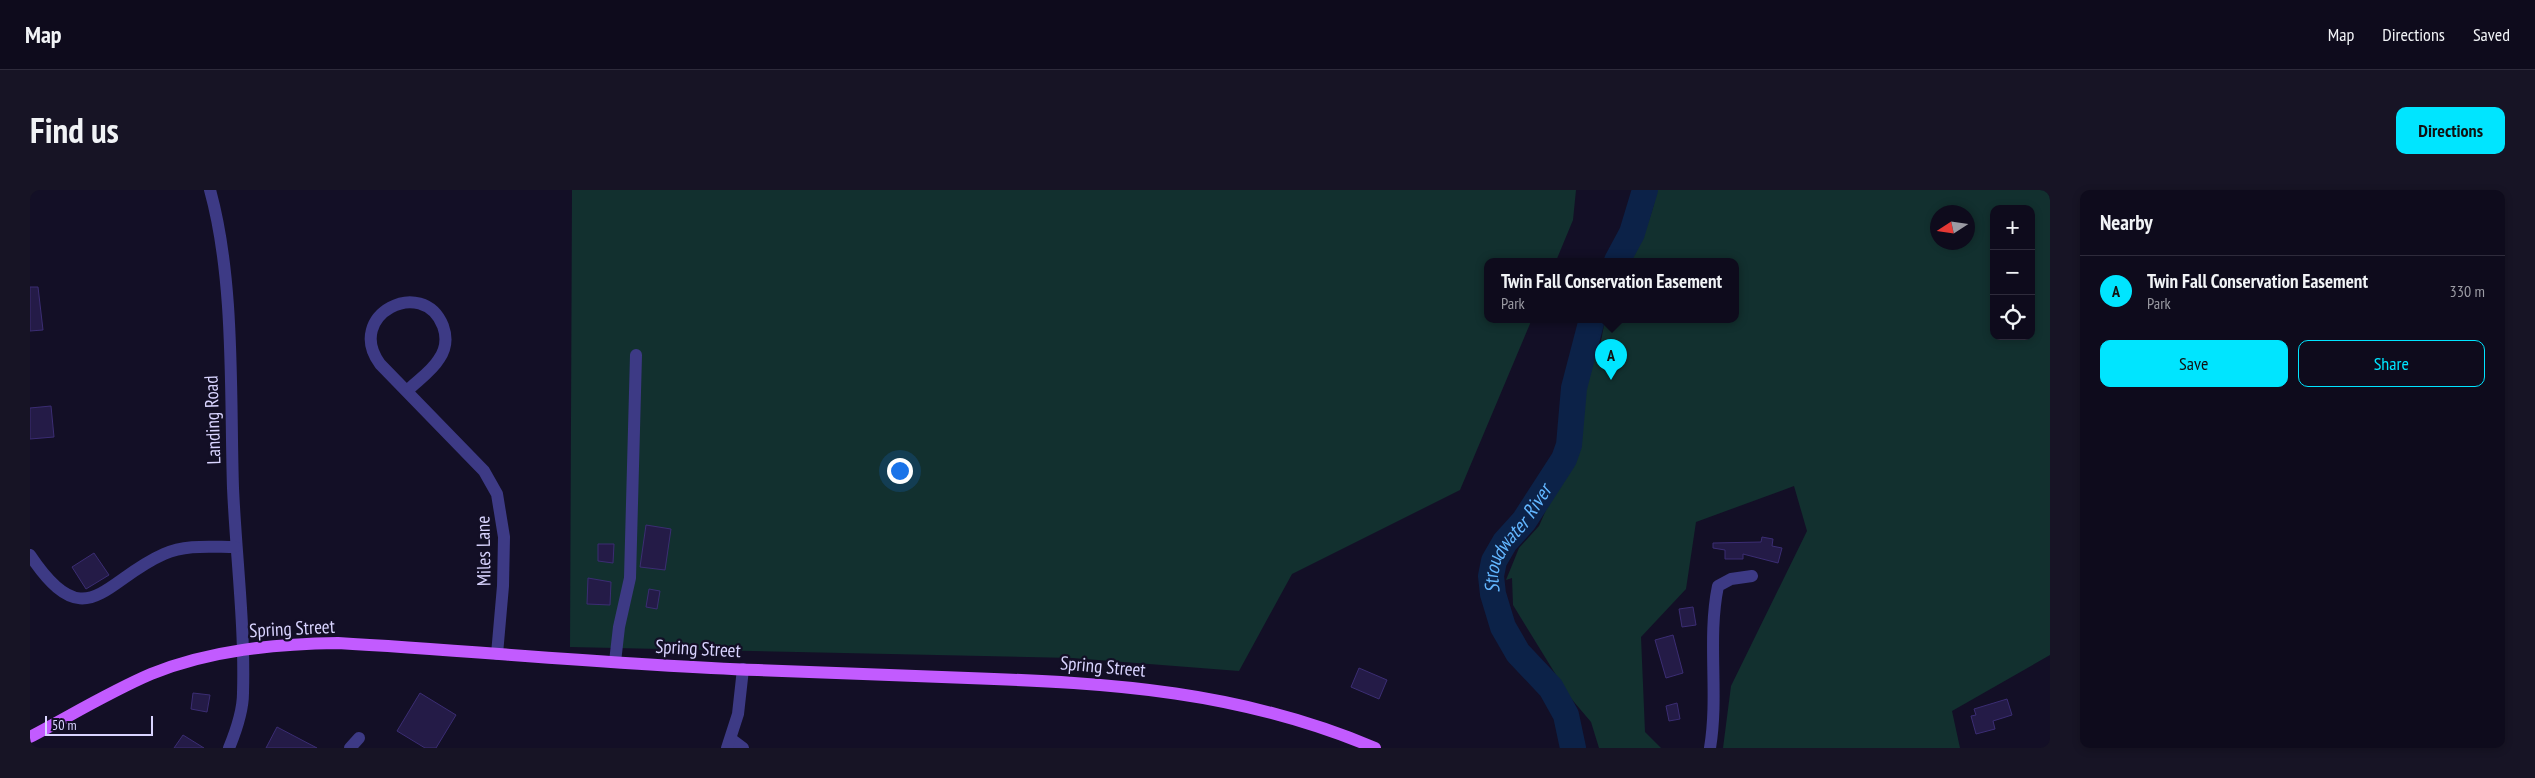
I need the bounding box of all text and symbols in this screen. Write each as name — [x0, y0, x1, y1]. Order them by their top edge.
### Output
text: Map — [25, 19, 62, 50]
text: Map — [2328, 23, 2354, 46]
text: Directions — [2382, 23, 2445, 46]
text: Saved — [2473, 23, 2510, 46]
text: Find us — [30, 107, 119, 153]
button: Directions — [2396, 107, 2505, 154]
north arrow — [1930, 205, 1975, 250]
map controls — [1990, 205, 2035, 340]
button: + — [1990, 205, 2035, 250]
text: Nearby — [2100, 209, 2153, 236]
button: − — [1990, 250, 2035, 295]
popup — [1484, 258, 1739, 323]
text: Twin Fall Conservation Easement — [1501, 269, 1722, 293]
text: Twin Fall Conservation Easement — [2147, 269, 2368, 293]
text: A — [2112, 281, 2120, 301]
text: 330 m — [2450, 281, 2485, 301]
text: Park — [1501, 293, 1525, 313]
text: Park — [2147, 293, 2171, 313]
button: locate — [1990, 295, 2035, 340]
pin: A — [1595, 339, 1627, 380]
button: Save — [2100, 340, 2288, 387]
button: Share — [2298, 340, 2485, 387]
street label: Landing Road — [198, 375, 226, 465]
your location — [887, 458, 913, 484]
water label: Stroudwater River — [1478, 477, 1559, 595]
street label: Miles Lane — [470, 515, 496, 586]
street label: Spring Street — [249, 614, 336, 642]
street label: Spring Street — [655, 634, 742, 662]
street label: Spring Street — [1059, 650, 1147, 682]
scale bar — [45, 713, 152, 736]
text: 50 m — [52, 716, 77, 734]

